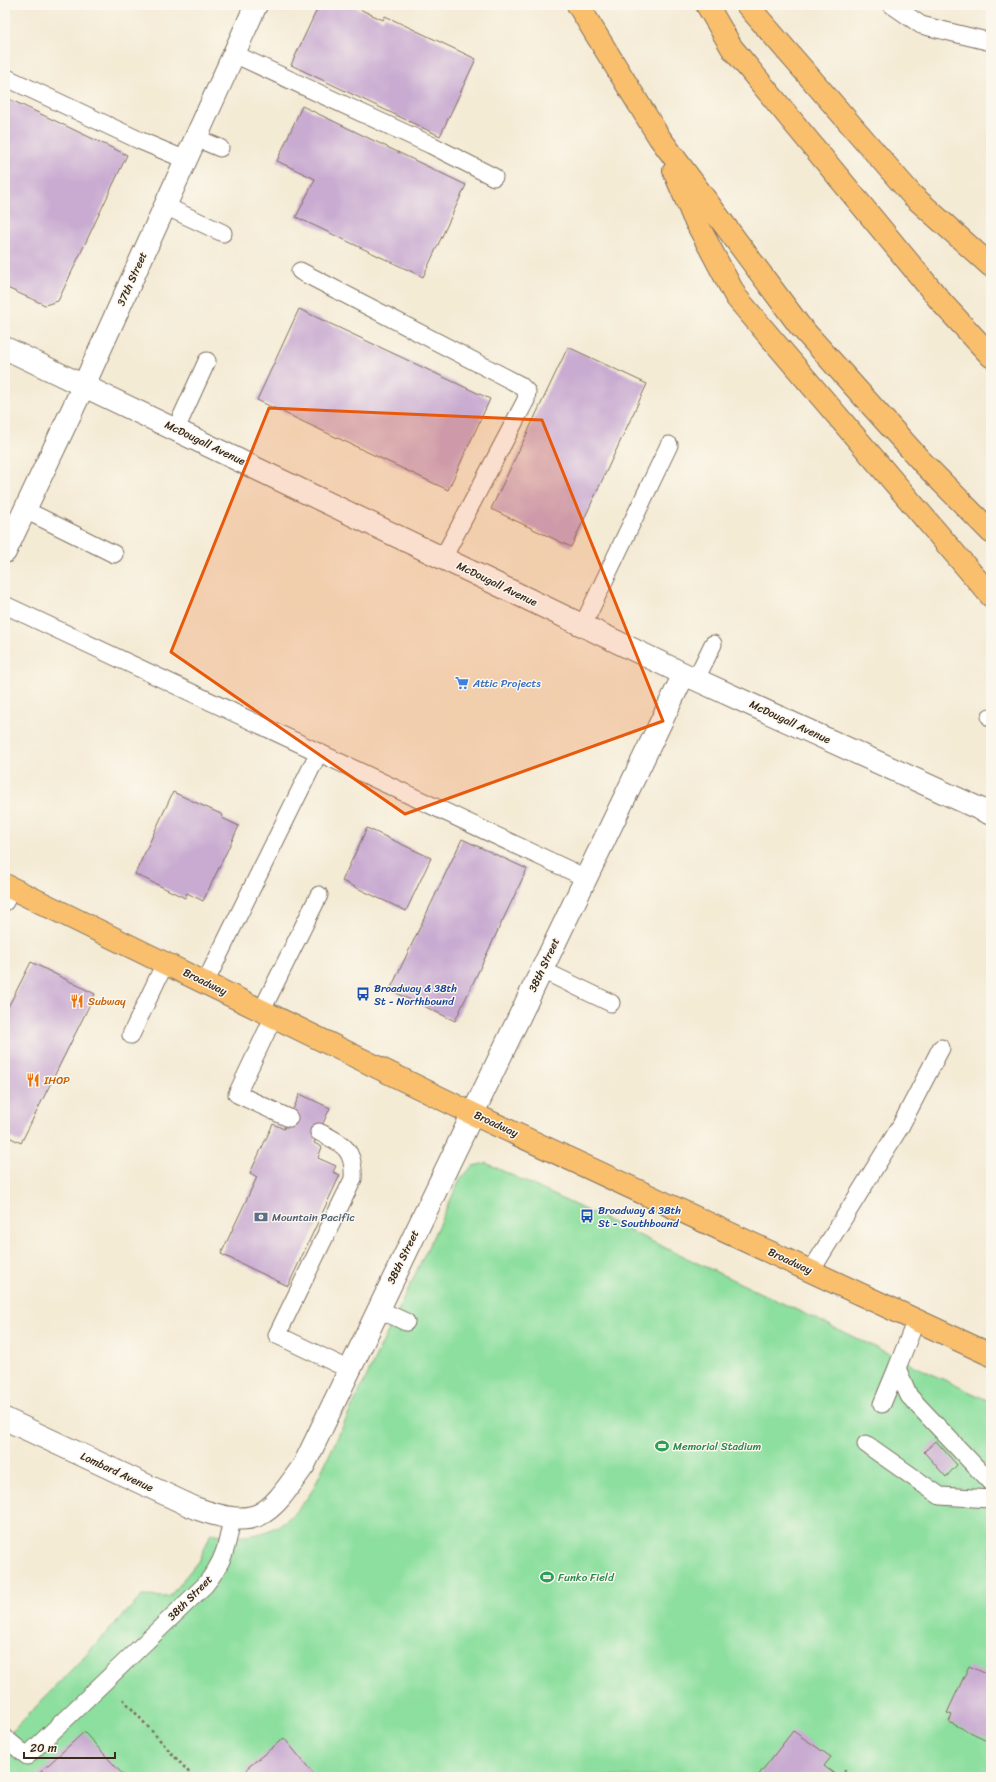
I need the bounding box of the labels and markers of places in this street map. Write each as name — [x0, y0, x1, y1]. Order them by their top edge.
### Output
place label: Attic Projects — [472, 674, 541, 693]
supermarket icon: Attic Projects — [454, 675, 470, 691]
place label: Broadway & 38th St - Northbound — [374, 979, 457, 1011]
bus stop icon: Broadway & 38th St - Northbound — [355, 986, 371, 1002]
place label: Subway — [88, 992, 126, 1011]
restaurant icon: Subway — [69, 993, 85, 1009]
place label: IHOP — [43, 1071, 70, 1090]
restaurant icon: IHOP — [25, 1072, 41, 1088]
place label: Broadway & 38th St - Southbound — [598, 1201, 681, 1233]
place label: Mountain Pacific — [272, 1208, 355, 1227]
bus stop icon: Broadway & 38th St - Southbound — [579, 1208, 595, 1224]
bank icon: Mountain Pacific — [253, 1209, 269, 1225]
place label: Memorial Stadium — [673, 1437, 761, 1456]
sports icon: Memorial Stadium — [654, 1438, 670, 1454]
place label: Funko Field — [558, 1568, 615, 1587]
sports icon: Funko Field — [539, 1569, 555, 1585]

